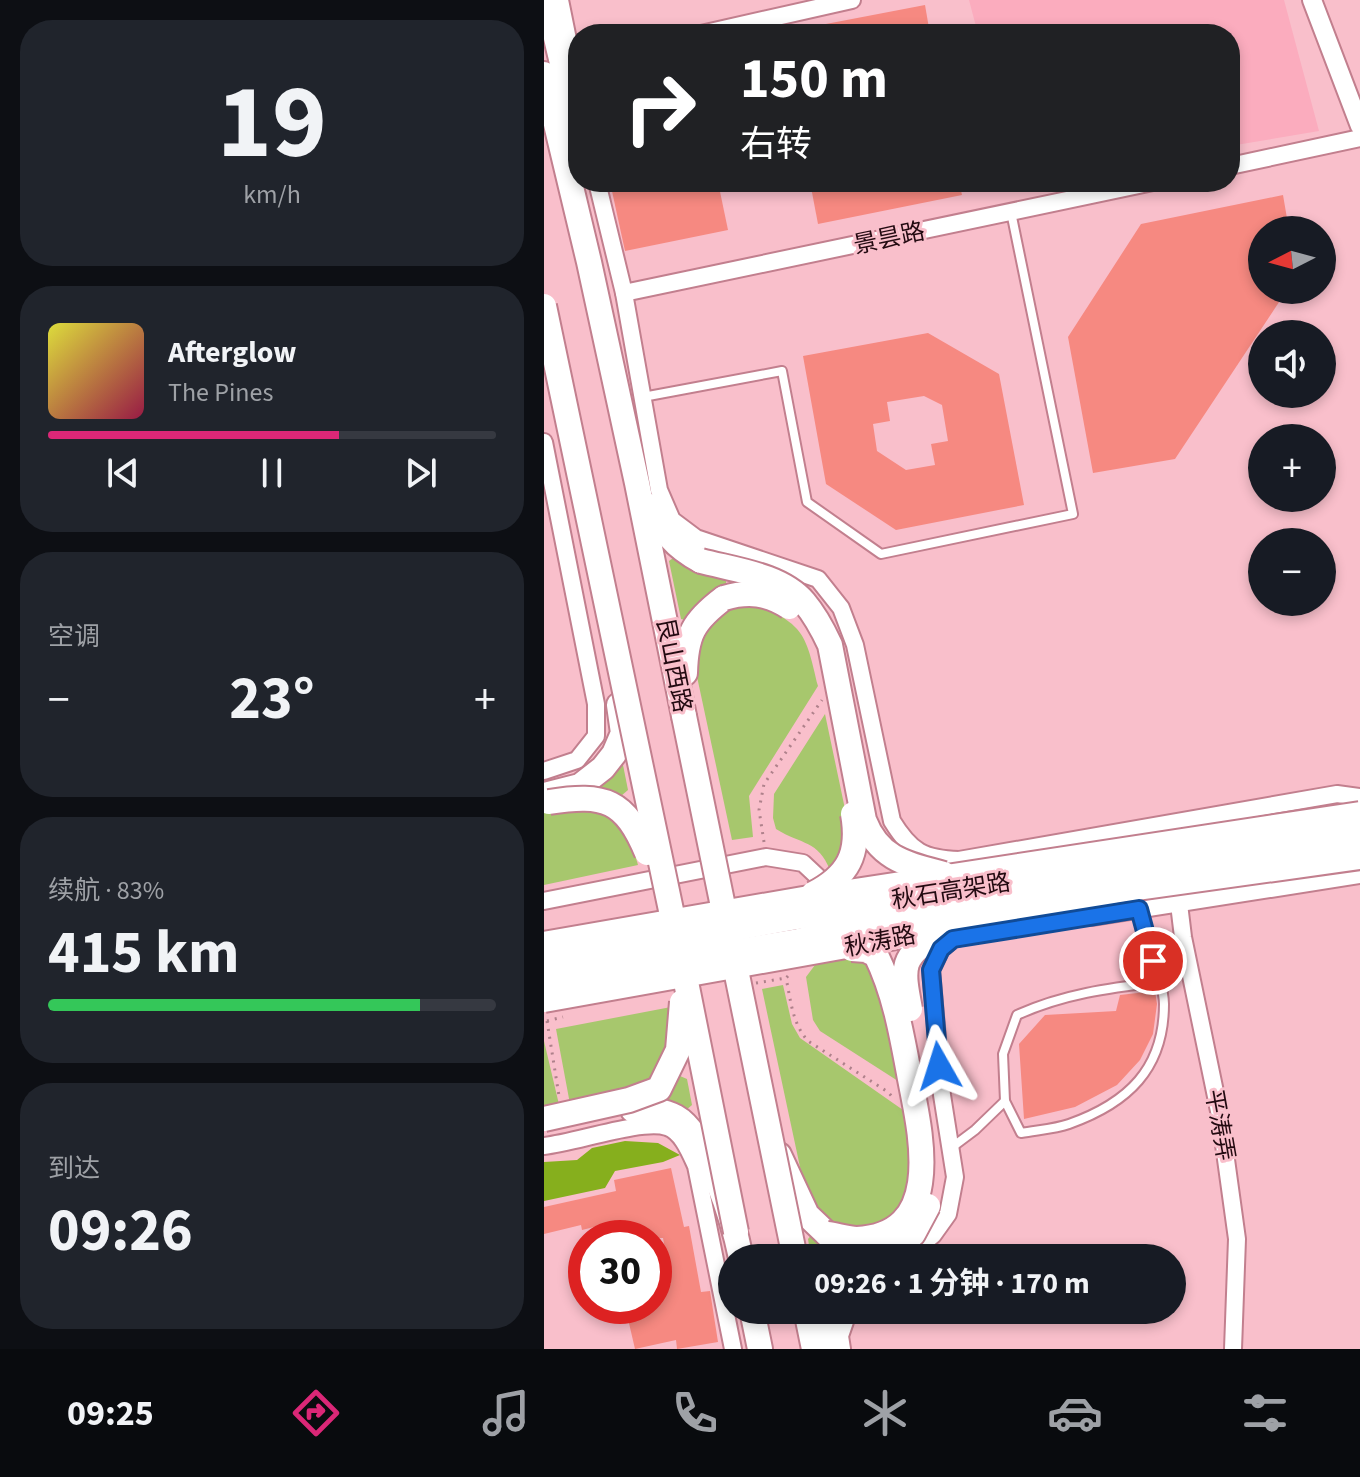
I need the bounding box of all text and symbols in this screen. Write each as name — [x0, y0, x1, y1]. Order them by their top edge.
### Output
text: 150 m — [740, 40, 888, 119]
text: 19 — [217, 50, 327, 198]
icon: right — [608, 56, 712, 160]
text: 右转 — [740, 119, 812, 170]
text: km/h — [243, 176, 301, 213]
street label: 景昙路 — [850, 214, 928, 263]
north arrow — [1248, 216, 1336, 304]
map controls — [1248, 216, 1336, 616]
button: sound — [1248, 320, 1336, 408]
text: Afterglow — [168, 331, 296, 374]
text: The Pines — [168, 374, 273, 411]
button: + — [1248, 424, 1336, 512]
icon: previous — [101, 451, 145, 495]
icon: pause — [250, 451, 294, 495]
icon: next — [399, 451, 443, 495]
button: − — [1248, 528, 1336, 616]
street label: 艮山西路 — [647, 615, 700, 716]
text: 空调 — [48, 618, 100, 655]
text: 23° — [229, 657, 315, 742]
text: − — [48, 669, 70, 732]
text: + — [474, 669, 496, 732]
street label: 秋石高架路 — [889, 865, 1013, 918]
text: 续航 · 83% — [48, 872, 164, 909]
text: 415 km — [48, 911, 239, 996]
street label: 秋涛路 — [841, 917, 919, 966]
pin — [1119, 927, 1187, 995]
icon: arrive — [1131, 939, 1175, 983]
position arrow — [897, 1024, 981, 1108]
street label: 平涛弄 — [1196, 1087, 1243, 1164]
text: 到达 — [48, 1150, 100, 1187]
text: 09:26 — [48, 1189, 193, 1274]
speed limit sign: 30 — [568, 1220, 672, 1324]
text: 09:26 · 1 分钟 · 170 m — [814, 1262, 1090, 1305]
icon: directions — [288, 1385, 344, 1441]
icon: music — [478, 1385, 534, 1441]
icon: phone — [667, 1385, 723, 1441]
icon: climate — [857, 1385, 913, 1441]
icon: car — [1047, 1385, 1103, 1441]
icon: filters — [1237, 1385, 1293, 1441]
text: 09:25 — [67, 1388, 154, 1439]

